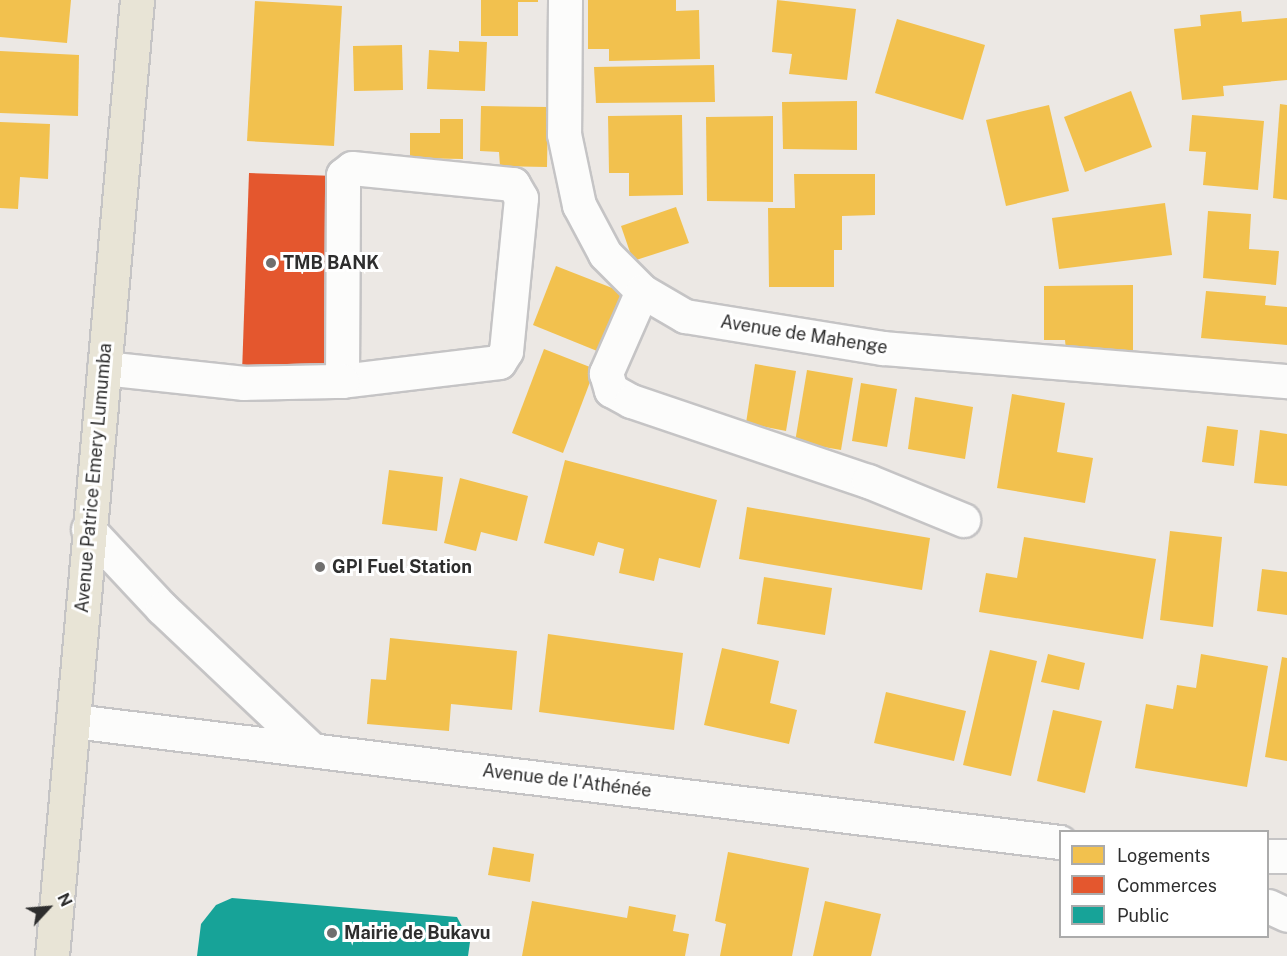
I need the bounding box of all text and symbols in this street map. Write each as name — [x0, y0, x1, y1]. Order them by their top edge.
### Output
place label: TMB BANK — [283, 252, 379, 274]
marker: TMB BANK — [264, 256, 278, 270]
street label: Avenue de Mahenge — [719, 311, 889, 359]
street label: Avenue Patrice Emery Lumumba — [71, 342, 117, 614]
place label: GPI Fuel Station — [332, 556, 472, 578]
marker: GPI Fuel Station — [313, 560, 327, 574]
street label: Avenue de l'Athénée — [481, 760, 653, 802]
legend — [1059, 830, 1269, 938]
text: Logements — [1117, 845, 1210, 866]
text: Commerces — [1117, 875, 1217, 896]
north arrow — [18, 878, 78, 938]
text: N — [53, 890, 76, 910]
text: Public — [1117, 905, 1169, 926]
place label: Mairie de Bukavu — [344, 922, 491, 944]
marker: Mairie de Bukavu — [325, 926, 339, 940]

